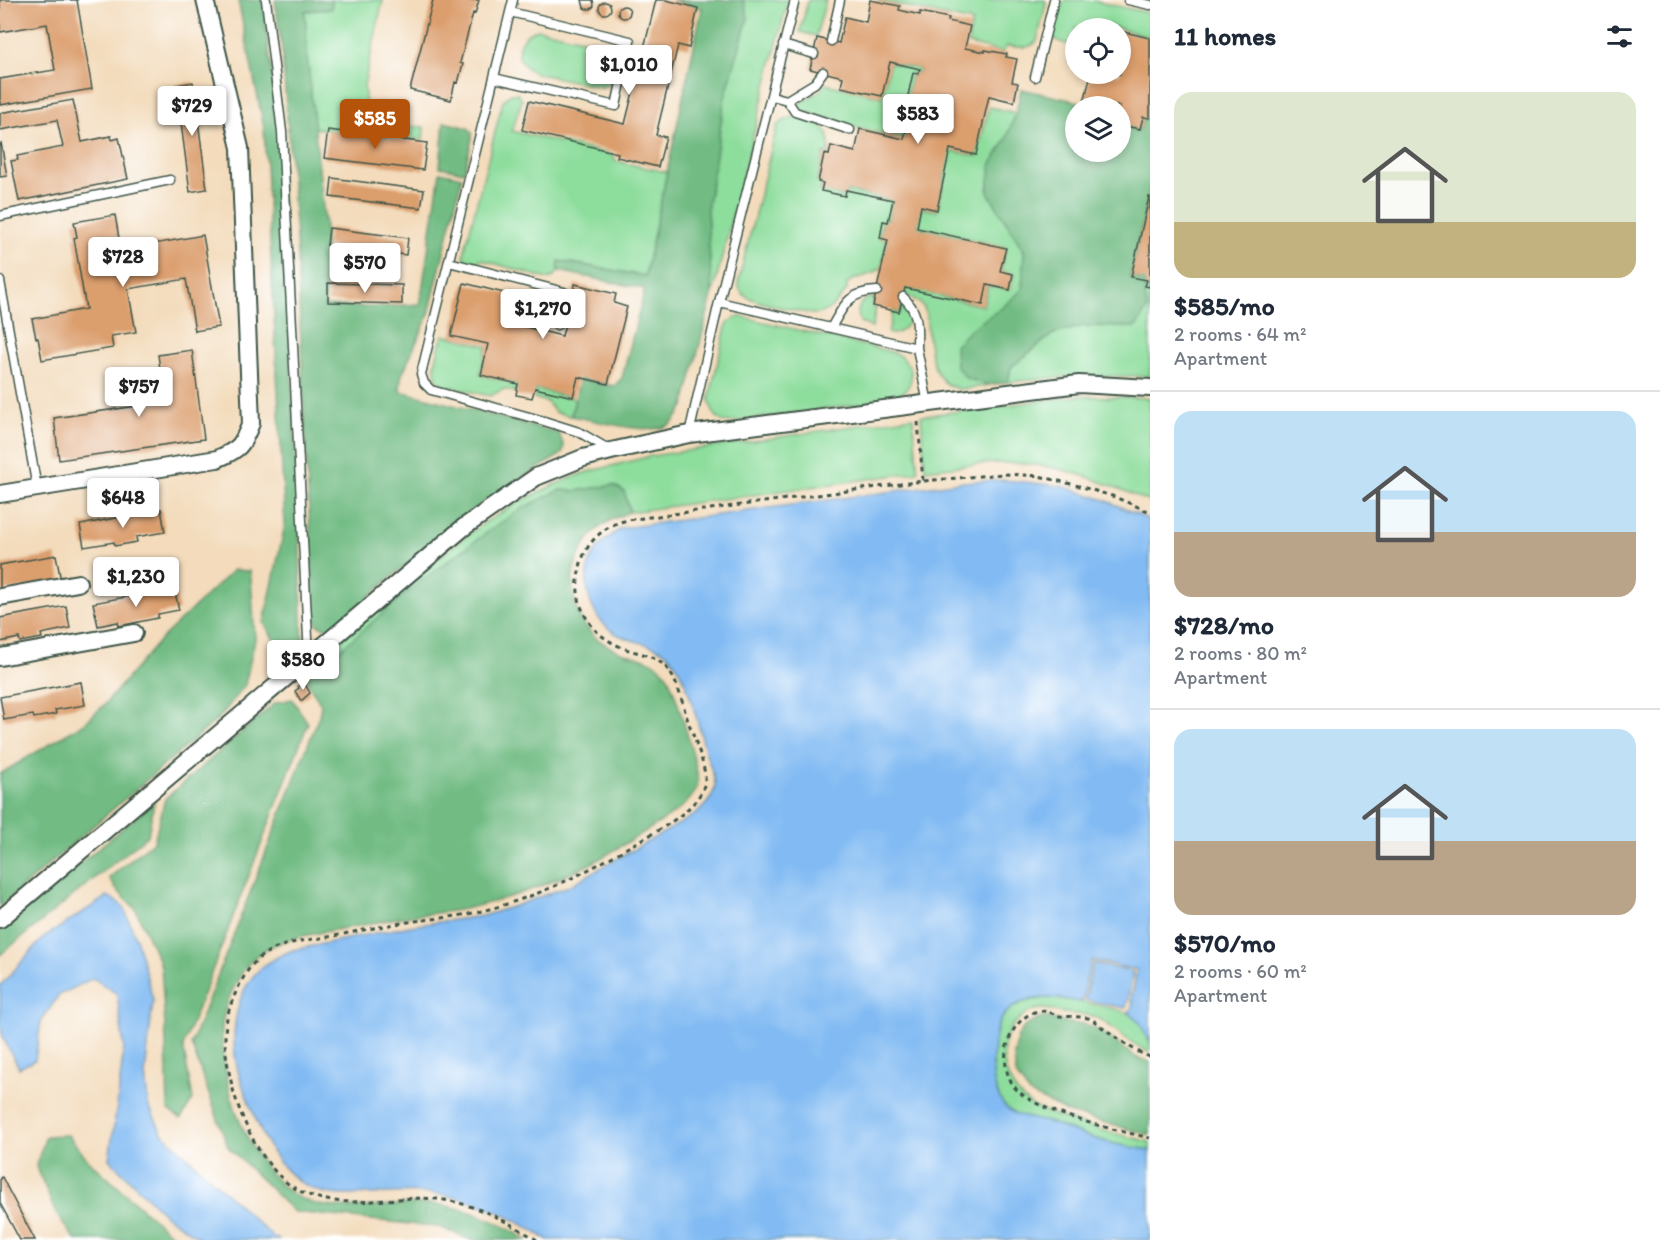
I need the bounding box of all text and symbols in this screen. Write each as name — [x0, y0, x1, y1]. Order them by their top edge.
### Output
map controls — [1065, 18, 1131, 162]
button: locate — [1065, 18, 1131, 84]
text: 11 homes — [1174, 20, 1276, 52]
icon: filters — [1603, 20, 1636, 53]
pin: $1,010 — [580, 45, 678, 96]
text: $1,010 — [600, 52, 658, 76]
pin: $729 — [156, 86, 228, 137]
text: $729 — [171, 93, 213, 117]
pin: $583 — [882, 94, 954, 145]
button: layers — [1065, 96, 1131, 162]
pin: $585 — [339, 99, 411, 150]
text: $583 — [897, 101, 939, 125]
text: $585 — [354, 106, 396, 130]
icon: home — [1351, 131, 1459, 239]
pin: $728 — [87, 237, 159, 288]
pin: $570 — [329, 243, 401, 294]
text: $728 — [102, 244, 144, 268]
text: $570 — [344, 250, 386, 274]
pin: $1,270 — [494, 289, 592, 340]
text: $585/mo — [1174, 290, 1275, 322]
text: $1,270 — [515, 296, 571, 320]
text: 2 rooms · 64 m² — [1174, 322, 1306, 346]
text: Apartment — [1174, 346, 1267, 370]
pin: $757 — [103, 367, 175, 418]
text: $757 — [119, 374, 159, 398]
icon: home — [1351, 450, 1459, 558]
pin: $648 — [87, 478, 159, 529]
text: $648 — [101, 485, 145, 509]
pin: $1,230 — [87, 557, 185, 608]
text: $1,230 — [107, 564, 165, 588]
text: $728/mo — [1174, 609, 1274, 641]
pin: $580 — [267, 640, 339, 691]
text: 2 rooms · 80 m² — [1174, 641, 1307, 665]
text: $580 — [281, 647, 325, 671]
text: Apartment — [1174, 665, 1267, 689]
icon: home — [1351, 768, 1459, 876]
text: $570/mo — [1174, 927, 1276, 959]
text: 2 rooms · 60 m² — [1174, 959, 1307, 983]
text: Apartment — [1174, 983, 1267, 1007]

